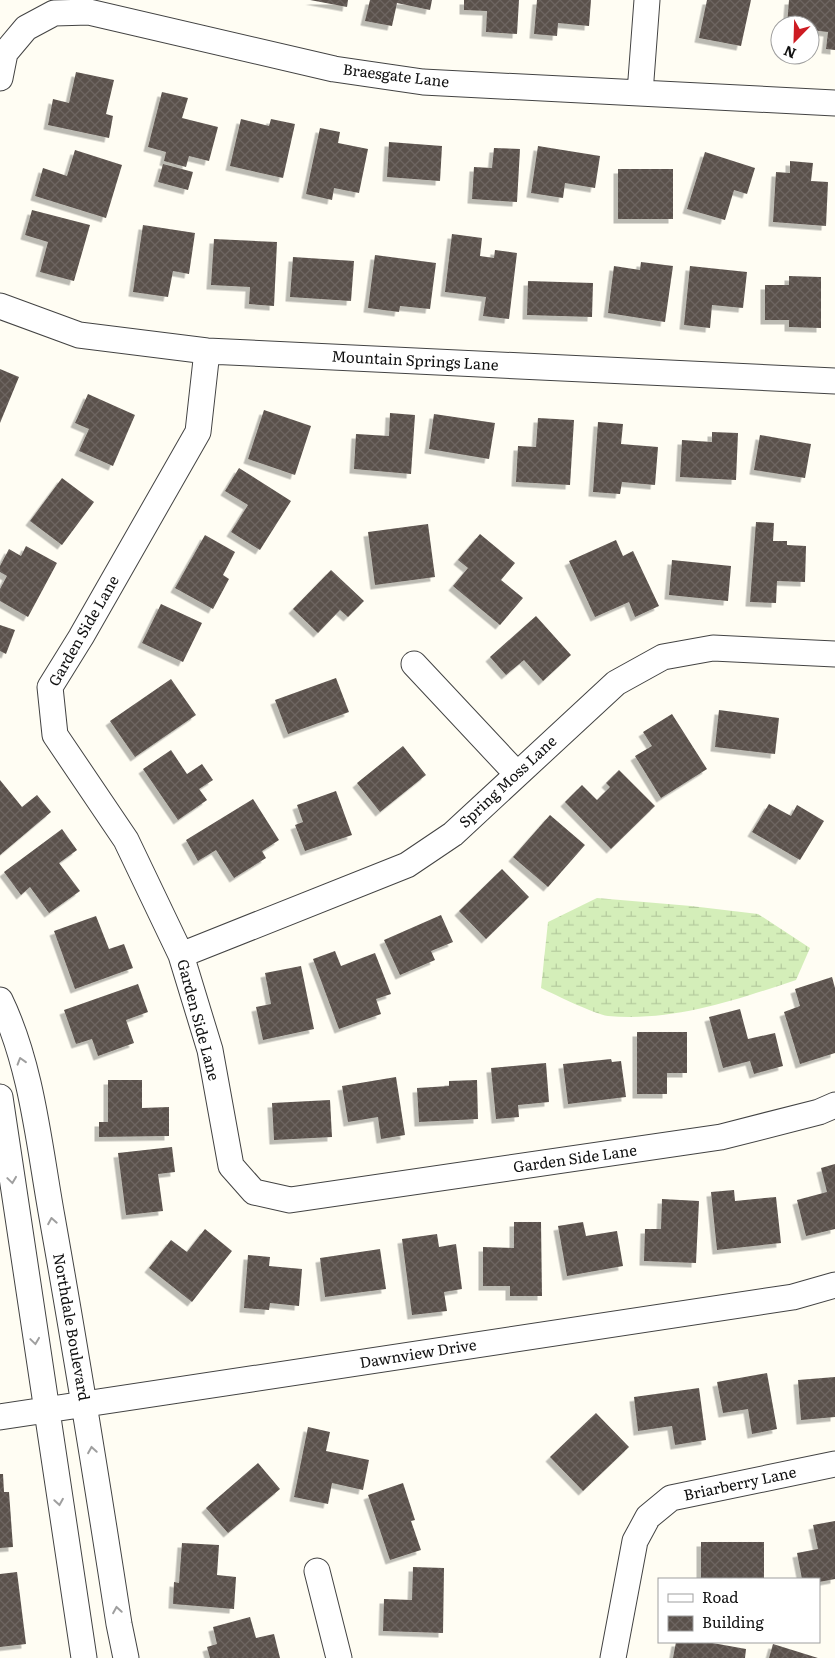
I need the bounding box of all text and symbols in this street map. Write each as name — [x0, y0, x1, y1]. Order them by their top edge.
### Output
north arrow — [770, 15, 820, 65]
text: N — [780, 41, 799, 64]
street label: Braesgate Lane — [342, 57, 451, 92]
street label: Mountain Springs Lane — [331, 344, 499, 375]
street label: Garden Side Lane — [42, 570, 124, 690]
street label: Spring Moss Lane — [453, 729, 561, 832]
street label: Garden Side Lane — [172, 956, 227, 1083]
one-way arrow — [17, 1058, 27, 1066]
street label: Garden Side Lane — [511, 1137, 638, 1178]
one-way arrow — [6, 1177, 17, 1185]
one-way arrow — [48, 1216, 58, 1225]
street label: Northdale Boulevard — [48, 1251, 97, 1402]
street label: Dawnview Drive — [358, 1332, 478, 1373]
one-way arrow — [30, 1337, 40, 1345]
one-way arrow — [87, 1445, 98, 1453]
street label: Briarberry Lane — [681, 1459, 798, 1506]
one-way arrow — [53, 1498, 64, 1506]
legend — [658, 1578, 820, 1643]
text: Road — [702, 1585, 738, 1608]
one-way arrow — [112, 1606, 122, 1615]
text: Building — [702, 1610, 764, 1633]

